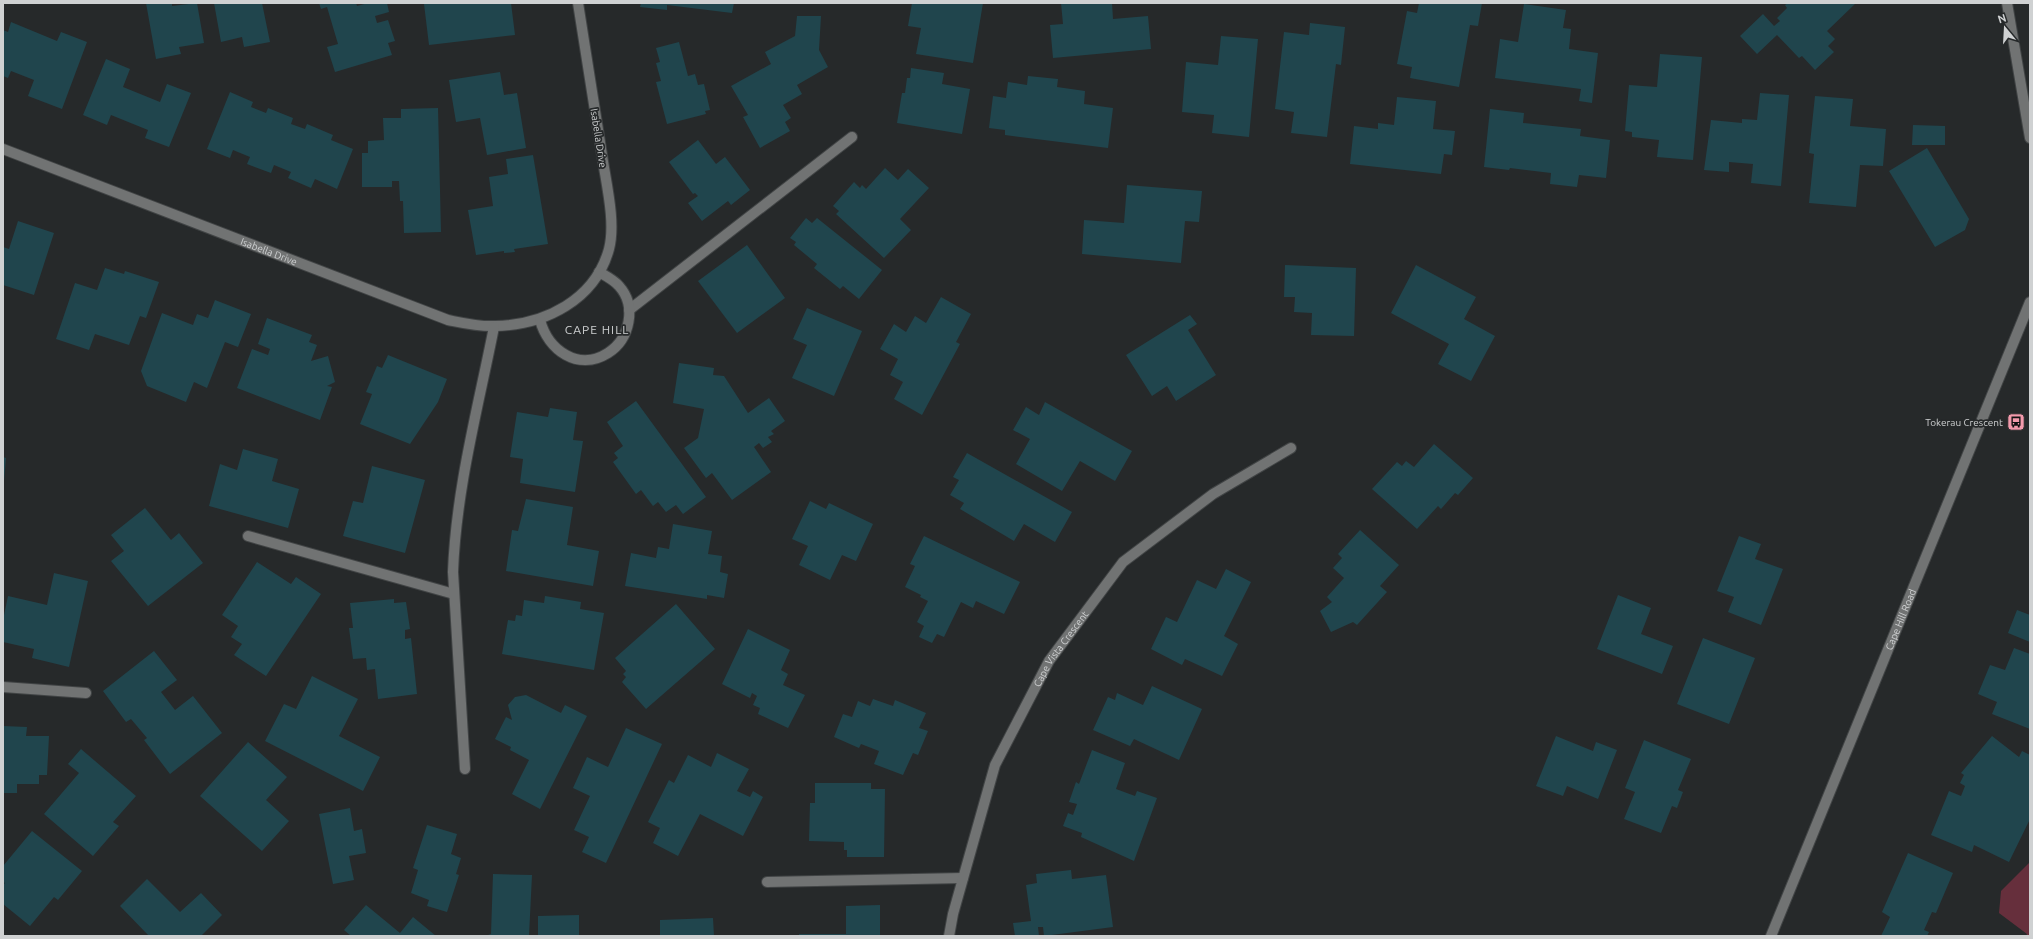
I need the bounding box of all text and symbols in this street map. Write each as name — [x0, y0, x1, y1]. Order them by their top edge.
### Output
north arrow — [1985, 8, 2025, 48]
text: N — [1996, 12, 2008, 25]
street label: Isabella Drive — [588, 108, 609, 168]
street label: Isabella Drive — [239, 236, 299, 268]
district label: CAPE HILL — [565, 323, 629, 336]
bus stop icon: Tokerau Crescent — [2006, 412, 2026, 432]
place label: Tokerau Crescent — [1925, 417, 2003, 428]
street label: Cape Hill Road — [1883, 587, 1918, 652]
street label: Cape Vista Crescent — [1032, 609, 1091, 689]

